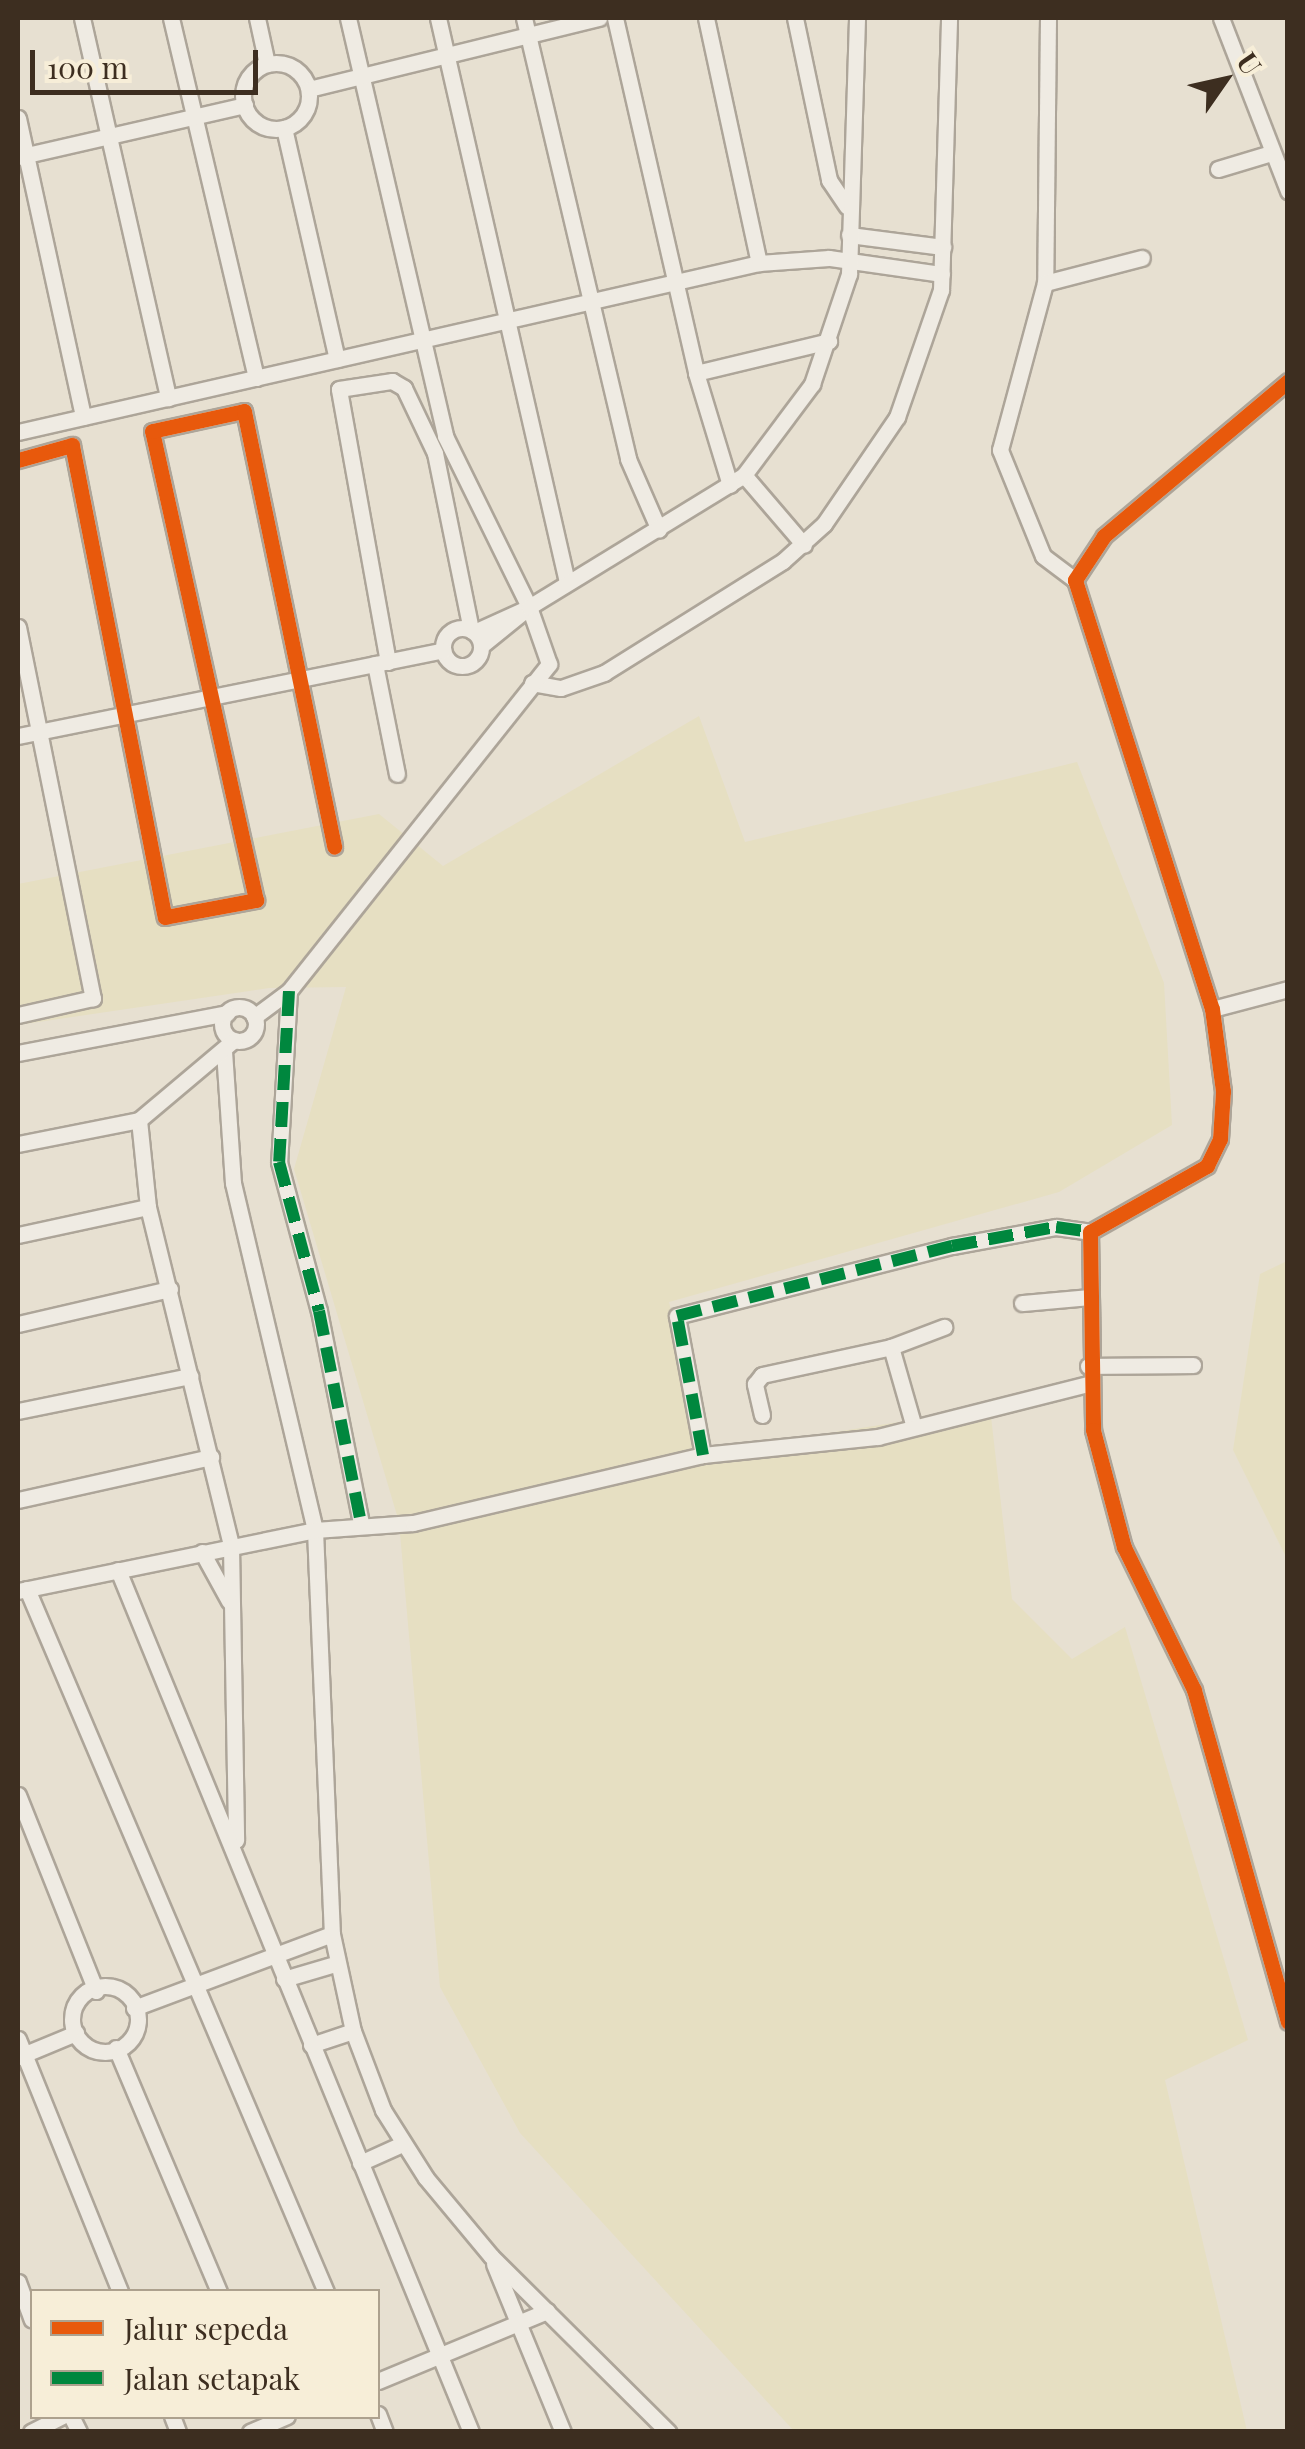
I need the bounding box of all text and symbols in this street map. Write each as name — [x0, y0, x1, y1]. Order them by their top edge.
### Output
scale bar — [35, 30, 262, 92]
north arrow — [1175, 30, 1275, 130]
text: U — [1230, 45, 1271, 81]
text: 100 m — [47, 47, 128, 87]
legend — [30, 2289, 380, 2419]
text: Jalur sepeda — [124, 2308, 288, 2348]
text: Jalan setapak — [124, 2358, 300, 2398]

